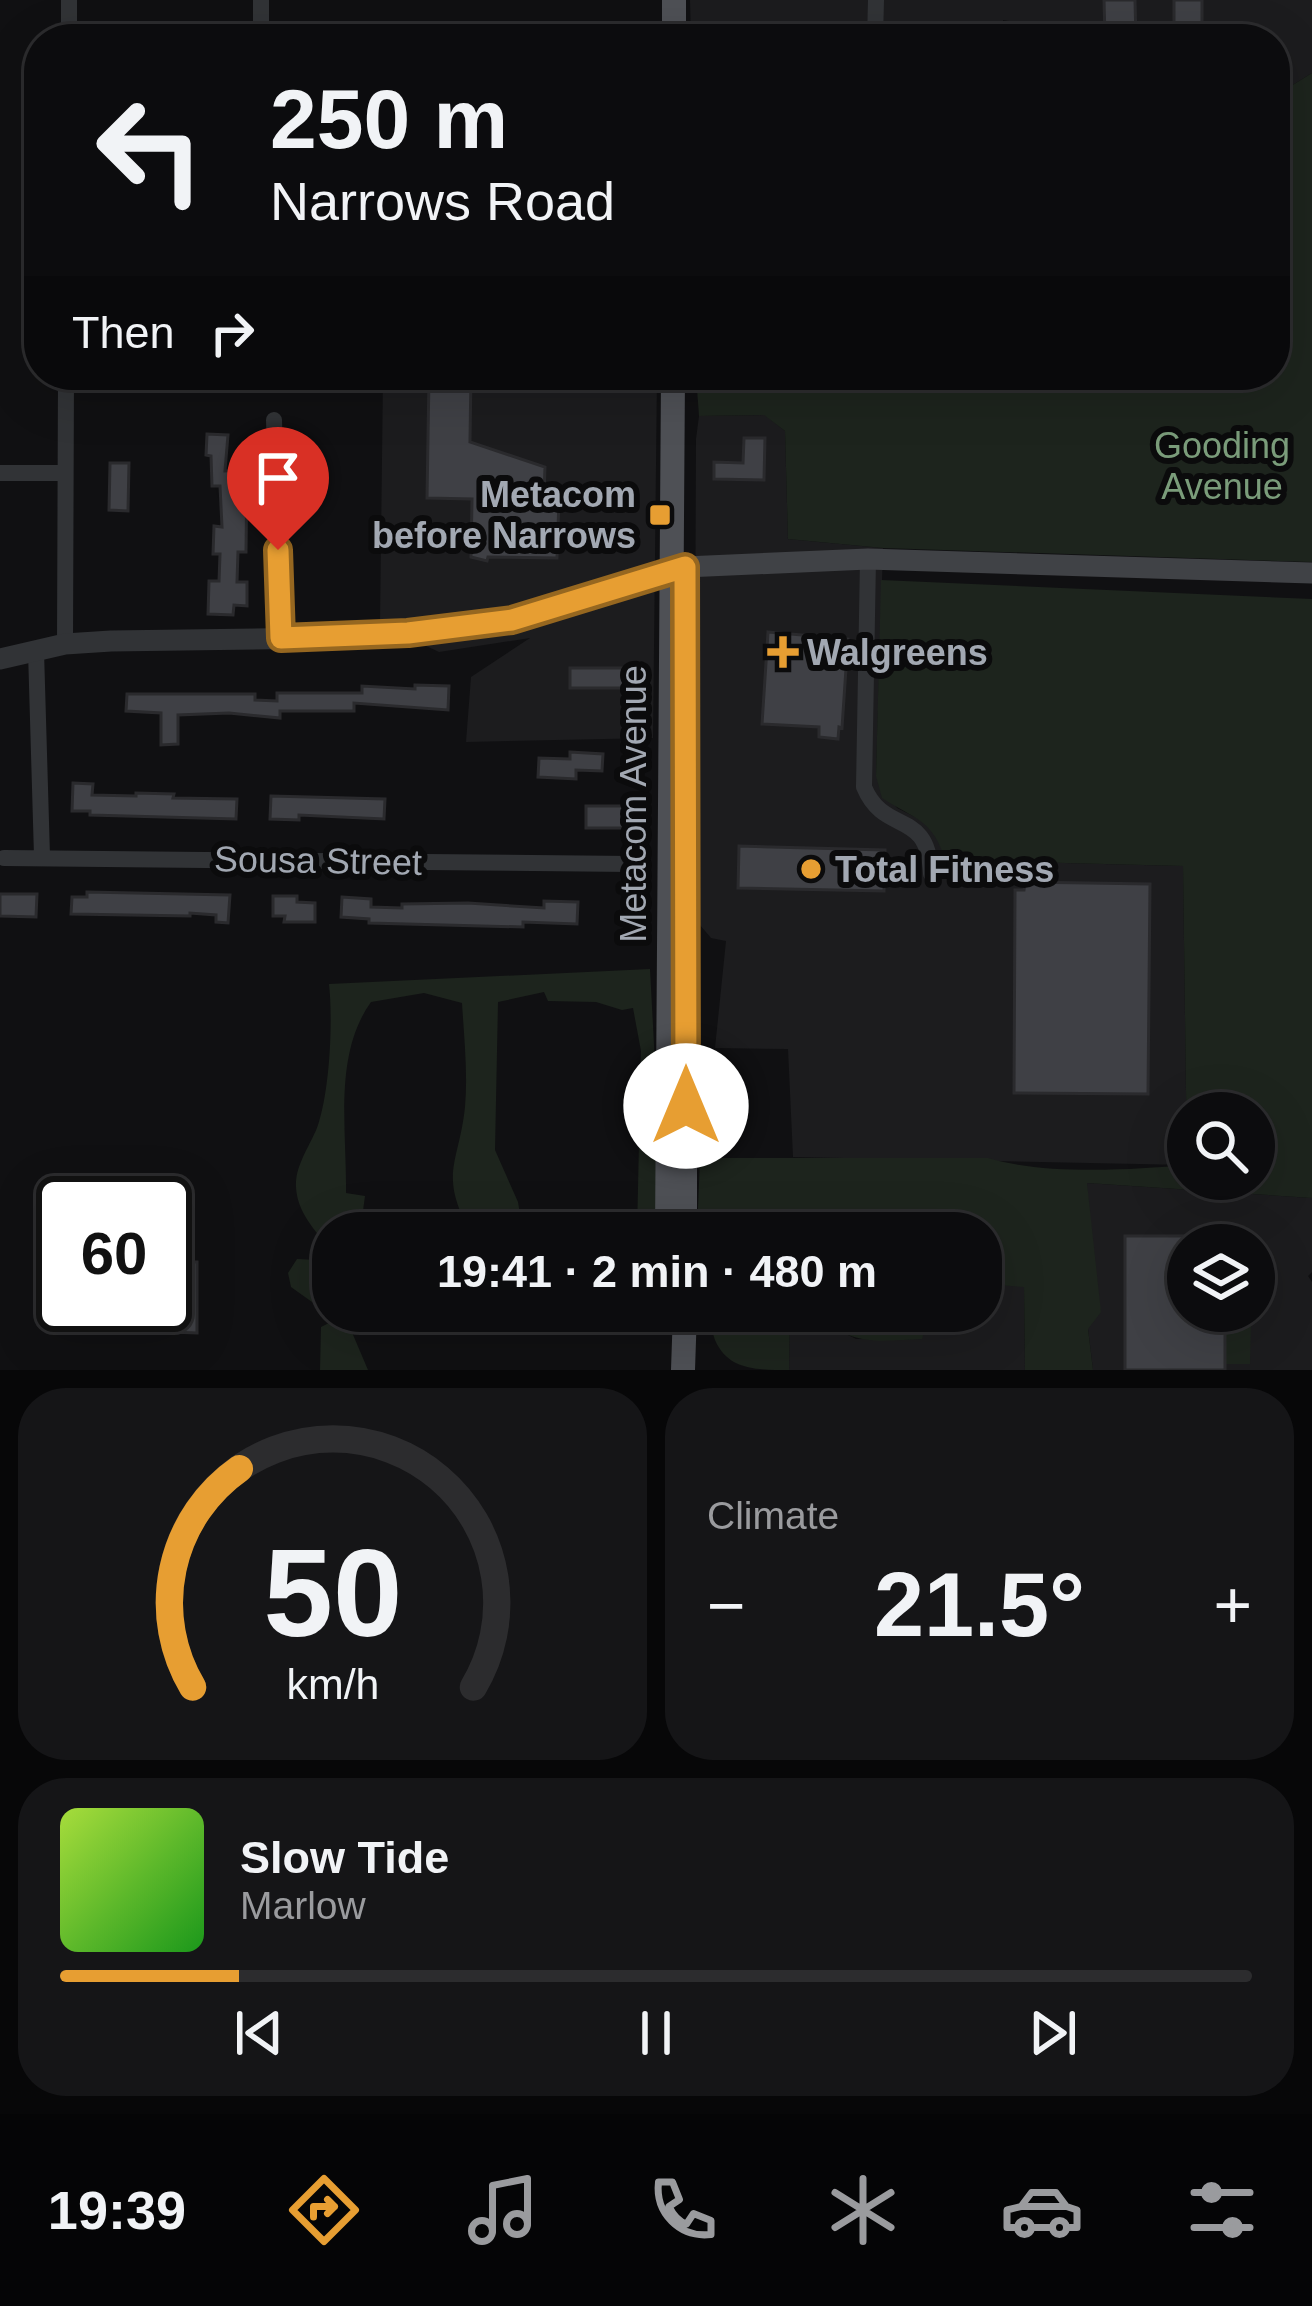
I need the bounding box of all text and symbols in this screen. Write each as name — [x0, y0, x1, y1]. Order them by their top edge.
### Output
icon: left — [72, 72, 228, 228]
text: 250 m — [270, 72, 508, 166]
text: Narrows Road — [270, 171, 615, 231]
icon: right — [199, 300, 265, 366]
text: Then — [72, 307, 175, 358]
park label: Gooding Avenue — [1154, 425, 1290, 507]
pin — [227, 427, 329, 550]
icon: arrive — [245, 445, 311, 511]
place label: Metacom before Narrows — [372, 474, 636, 556]
marker: Metacom before Narrows — [647, 502, 673, 528]
place label: Walgreens — [807, 632, 988, 673]
marker: Walgreens — [770, 639, 796, 665]
street label: Metacom Avenue — [613, 665, 654, 943]
street label: Sousa Street — [214, 838, 422, 883]
place label: Total Fitness — [835, 849, 1054, 890]
marker: Total Fitness — [798, 856, 824, 882]
position arrow — [623, 1043, 749, 1169]
map controls — [1167, 1092, 1275, 1332]
button: search — [1167, 1092, 1275, 1200]
speed limit sign: 60 — [36, 1176, 192, 1332]
button: layers — [1167, 1224, 1275, 1332]
text: 19:41 · 2 min · 480 m — [437, 1246, 877, 1297]
text: Climate — [707, 1494, 839, 1537]
text: 50 — [263, 1523, 402, 1662]
text: 21.5° — [874, 1555, 1085, 1655]
text: − — [707, 1568, 746, 1642]
text: + — [1213, 1568, 1252, 1642]
text: km/h — [286, 1660, 379, 1708]
text: Slow Tide — [240, 1832, 449, 1883]
text: Marlow — [240, 1884, 366, 1927]
icon: previous — [226, 2000, 292, 2066]
icon: pause — [623, 2000, 689, 2066]
icon: next — [1020, 2000, 1086, 2066]
icon: directions — [282, 2168, 366, 2252]
icon: music — [461, 2168, 545, 2252]
icon: phone — [641, 2168, 725, 2252]
icon: climate — [821, 2168, 905, 2252]
icon: car — [1000, 2168, 1084, 2252]
icon: filters — [1180, 2168, 1264, 2252]
text: 19:39 — [48, 2180, 186, 2240]

